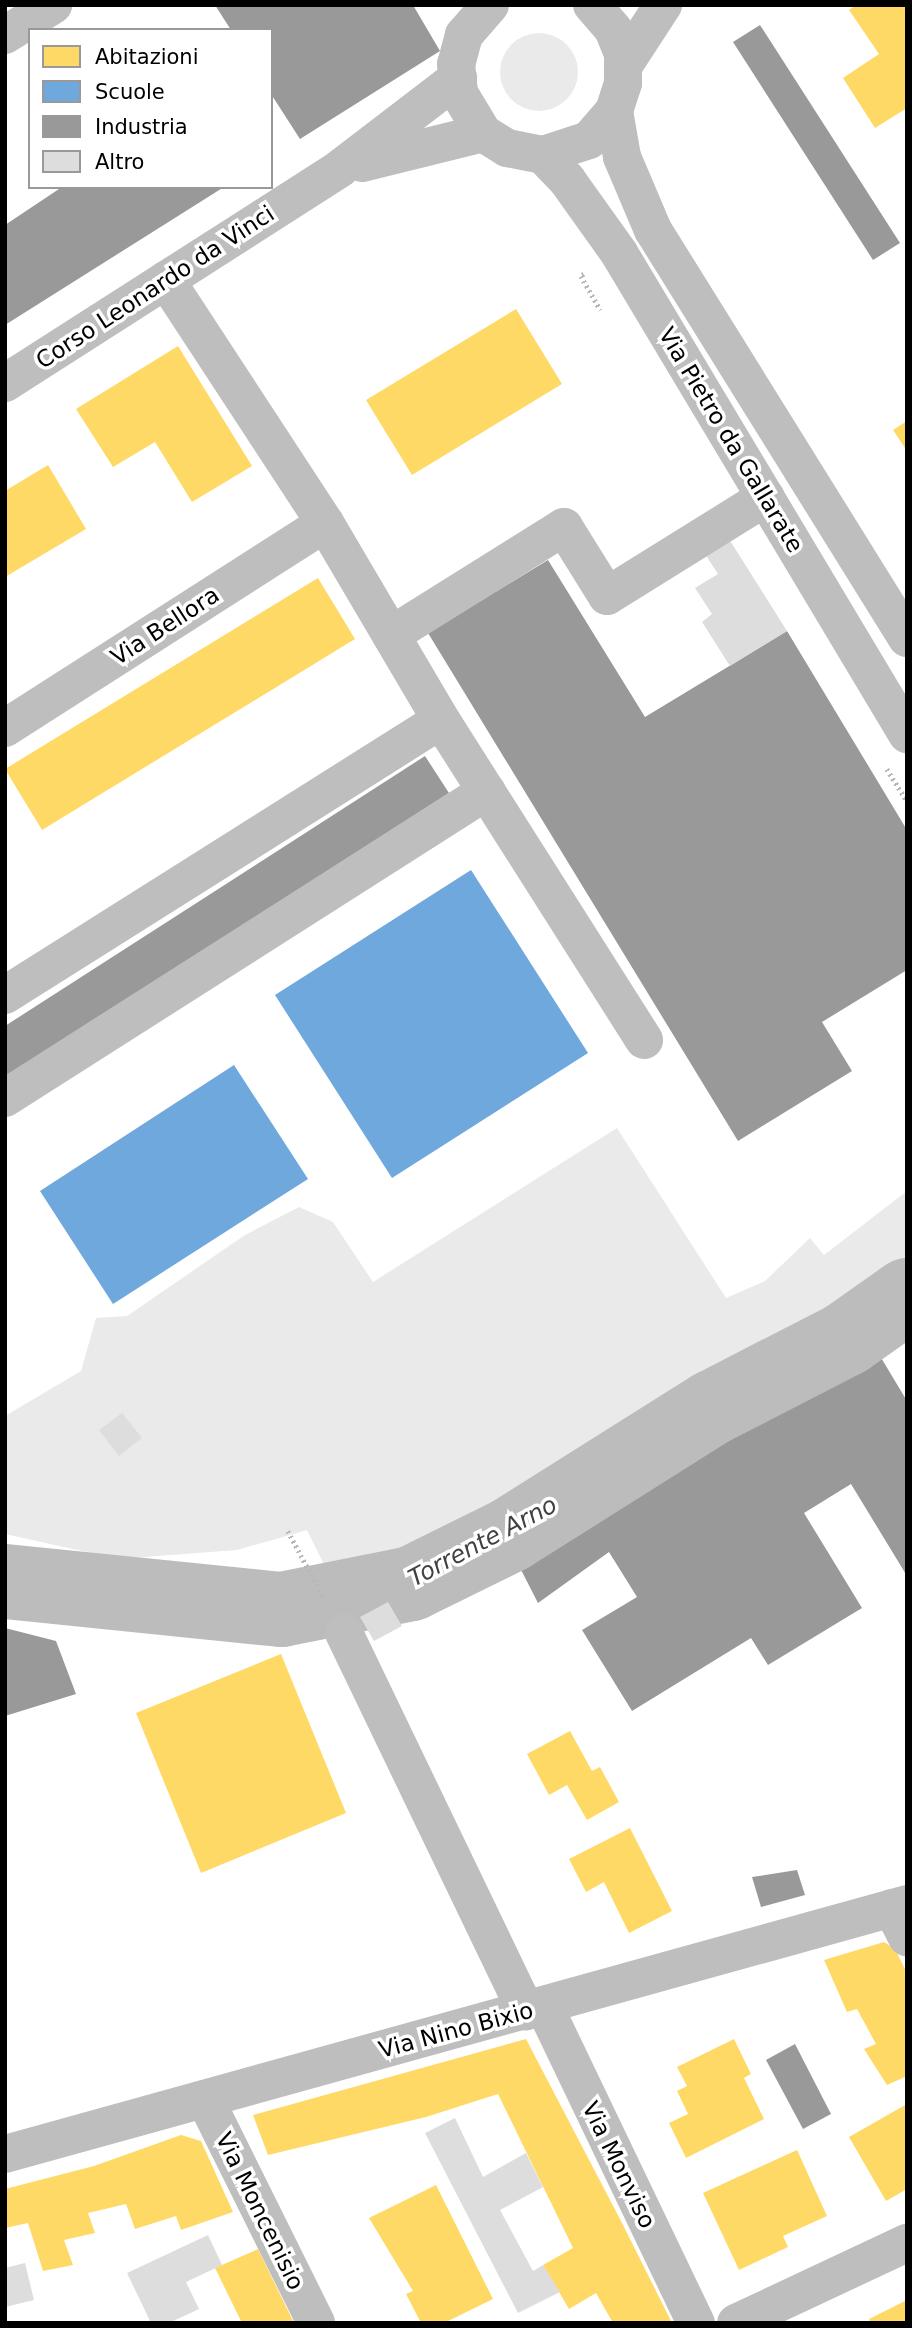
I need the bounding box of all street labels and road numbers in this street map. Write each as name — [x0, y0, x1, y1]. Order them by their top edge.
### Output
street label: Corso Leonardo da Vinci — [31, 200, 279, 374]
street label: Via Pietro da Gallarate — [653, 322, 809, 558]
street label: Via Bellora — [106, 581, 224, 671]
street label: Via Nino Bixio — [376, 1996, 536, 2064]
street label: Via Monviso — [576, 2097, 662, 2233]
street label: Via Moncenisio — [210, 2128, 310, 2294]

